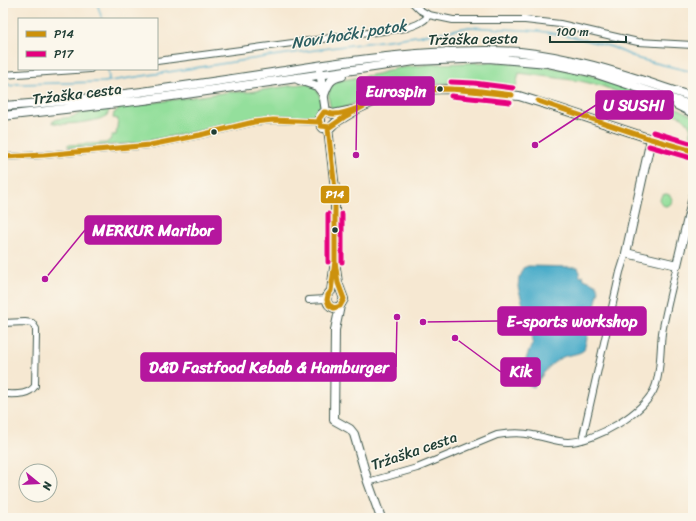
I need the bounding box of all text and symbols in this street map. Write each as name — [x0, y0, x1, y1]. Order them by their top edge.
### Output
water label: Novi hočki potok — [289, 10, 410, 57]
legend — [18, 18, 158, 70]
scale bar — [550, 18, 626, 44]
text: 100 m — [556, 21, 589, 43]
text: P14 — [54, 23, 74, 45]
street label: Tržaška cesta — [428, 25, 519, 53]
text: P17 — [54, 43, 74, 65]
street label: Tržaška cesta — [31, 76, 124, 112]
callout: Eurospin — [357, 77, 434, 105]
text: Eurospin — [366, 77, 427, 106]
unlabelled marker — [435, 84, 445, 94]
callout: U SUSHI — [596, 91, 673, 119]
text: U SUSHI — [603, 91, 665, 120]
unlabelled marker — [209, 127, 219, 137]
line badge: P14 — [320, 185, 350, 204]
text: P14 — [326, 185, 344, 204]
callout: MERKUR Maribor — [85, 216, 221, 244]
text: MERKUR Maribor — [91, 216, 215, 245]
unlabelled marker — [330, 225, 340, 235]
callout: E-sports workshop — [498, 307, 646, 335]
text: E-sports workshop — [507, 307, 638, 336]
callout: D&D Fastfood Kebab & Hamburger — [141, 353, 396, 381]
text: D&D Fastfood Kebab & Hamburger — [149, 353, 390, 382]
text: Kik — [509, 357, 533, 386]
callout: Kik — [501, 358, 540, 386]
street label: Tržaška cesta — [367, 424, 461, 478]
north arrow — [18, 463, 58, 503]
text: N — [37, 478, 58, 493]

